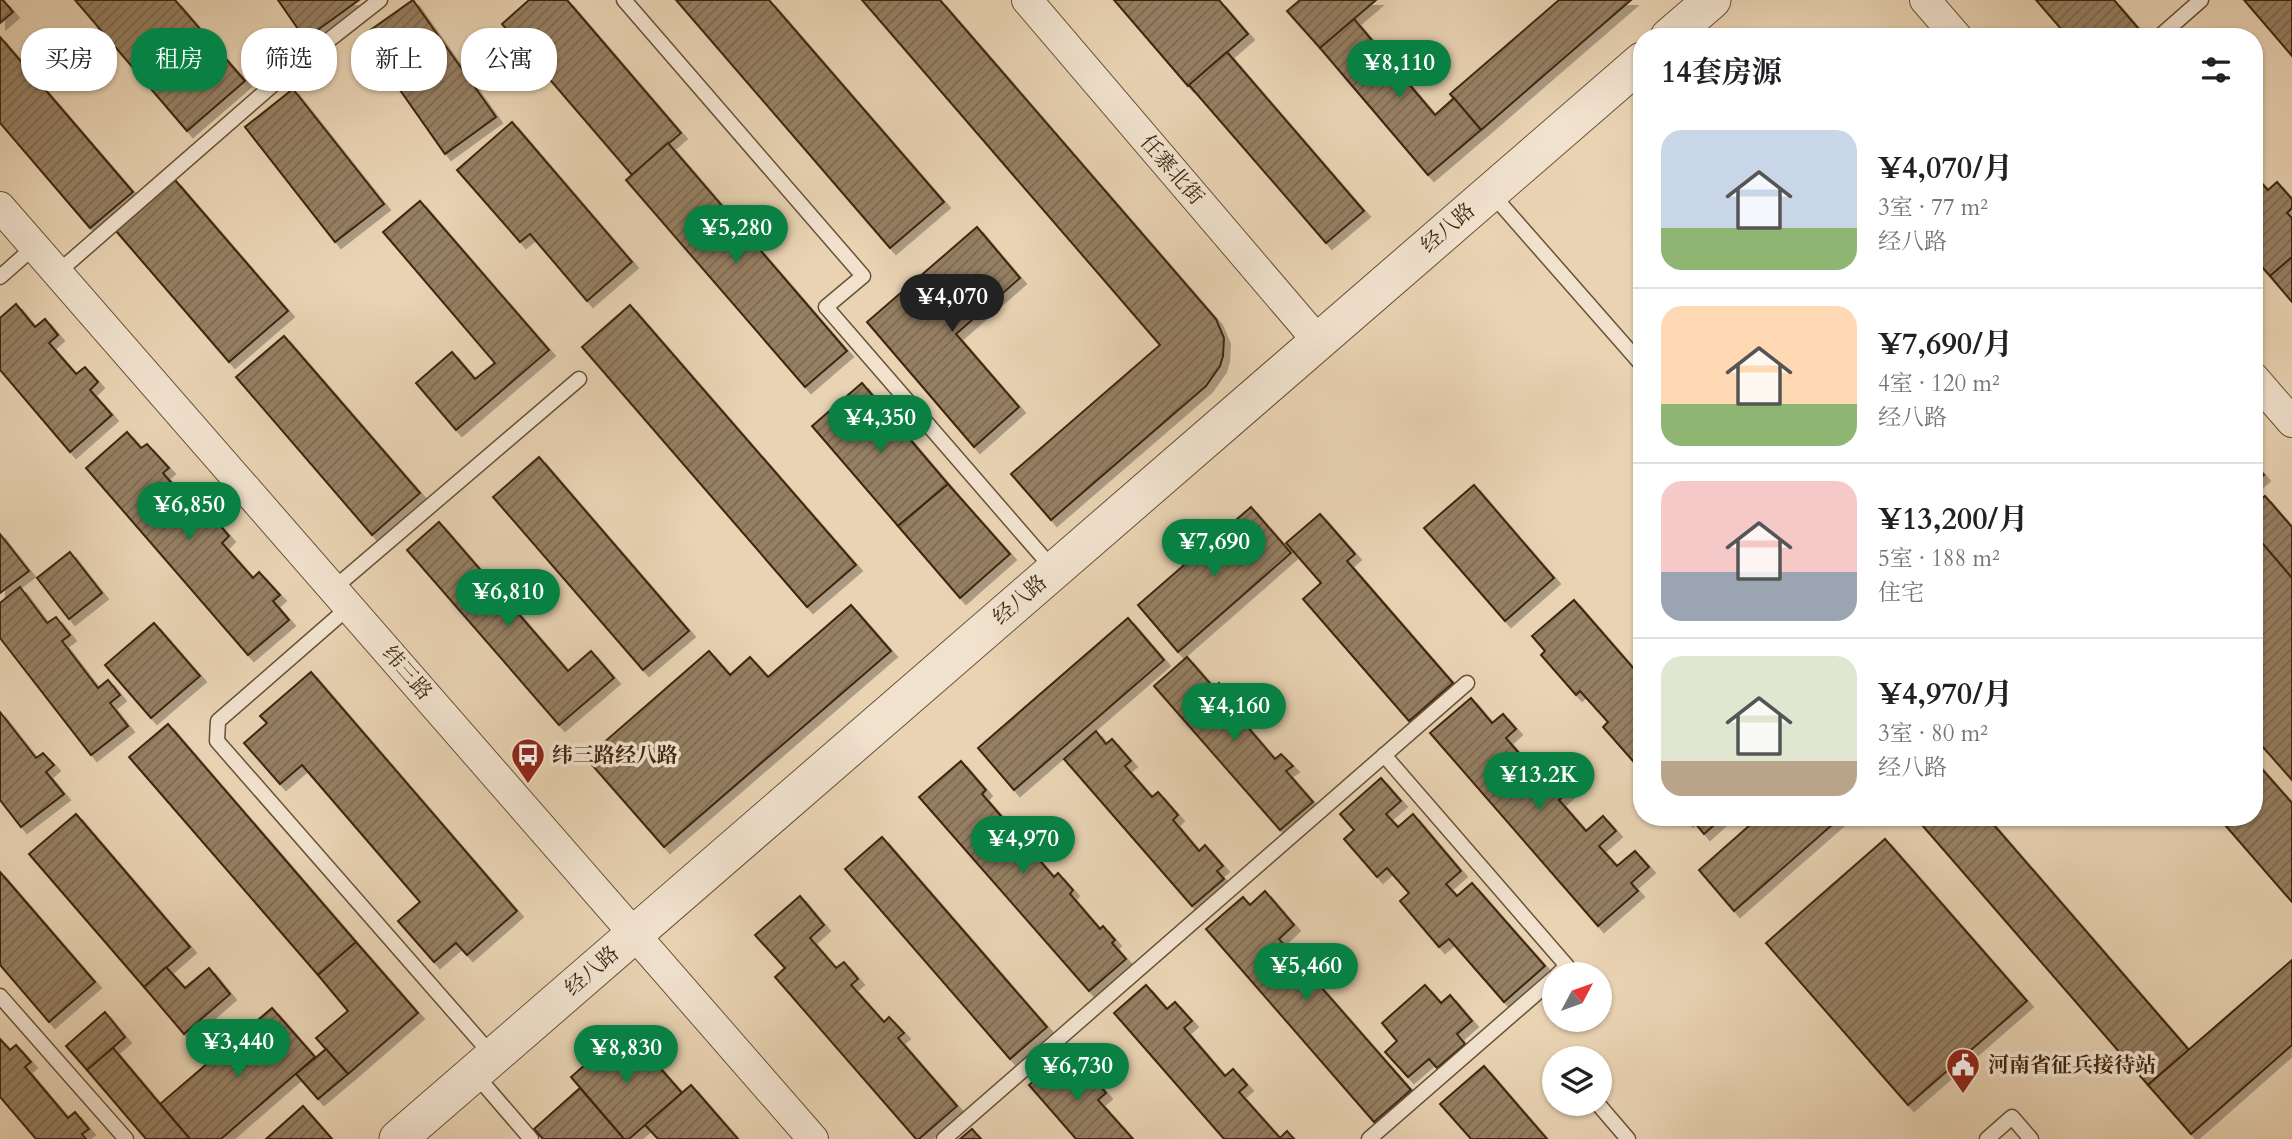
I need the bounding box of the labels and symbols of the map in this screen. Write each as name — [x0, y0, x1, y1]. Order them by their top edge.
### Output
pin: ¥8,110 — [1342, 41, 1456, 100]
street label: 任寨北街 — [1134, 129, 1210, 211]
street label: 经八路 — [1415, 196, 1481, 260]
pin: ¥5,280 — [679, 205, 793, 265]
pin: ¥4,070 — [895, 274, 1009, 334]
pin: ¥4,350 — [823, 396, 937, 455]
pin: ¥6,850 — [132, 482, 246, 542]
pin: ¥7,690 — [1157, 520, 1271, 579]
street label: 经八路 — [987, 568, 1053, 632]
pin: ¥6,810 — [451, 570, 565, 629]
street label: 纬三路 — [375, 640, 439, 706]
pin: ¥4,160 — [1177, 684, 1291, 743]
bus stop icon: 纬三路经八路 — [509, 736, 547, 785]
place label: 纬三路经八路 — [552, 741, 678, 770]
pin: ¥13.2K — [1482, 752, 1596, 812]
pin: ¥4,970 — [966, 816, 1080, 876]
street label: 经八路 — [559, 939, 625, 1003]
pin: ¥5,460 — [1249, 944, 1363, 1003]
north arrow — [1542, 962, 1612, 1032]
pin: ¥3,440 — [181, 1020, 295, 1079]
pin: ¥8,830 — [569, 1026, 683, 1085]
pin: ¥6,730 — [1020, 1044, 1134, 1103]
public building icon: 河南省征兵接待站 — [1944, 1046, 1982, 1095]
place label: 河南省征兵接待站 — [1988, 1051, 2156, 1080]

